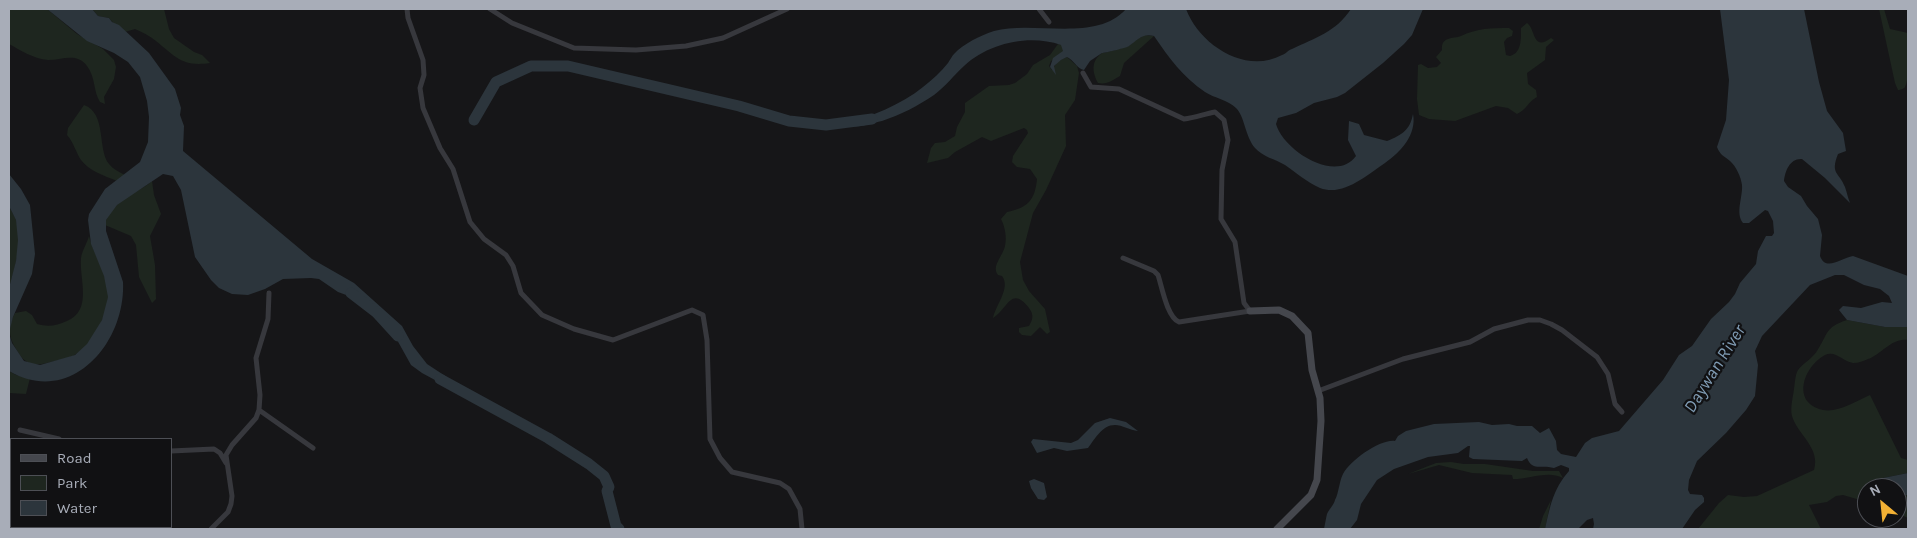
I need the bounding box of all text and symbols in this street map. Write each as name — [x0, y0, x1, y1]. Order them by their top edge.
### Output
water label: Daywan River — [1679, 321, 1751, 417]
legend — [10, 438, 172, 528]
text: Road — [57, 449, 92, 467]
text: Park — [57, 474, 87, 492]
north arrow — [1857, 478, 1907, 528]
text: N — [1867, 480, 1884, 500]
text: Water — [57, 499, 97, 517]

